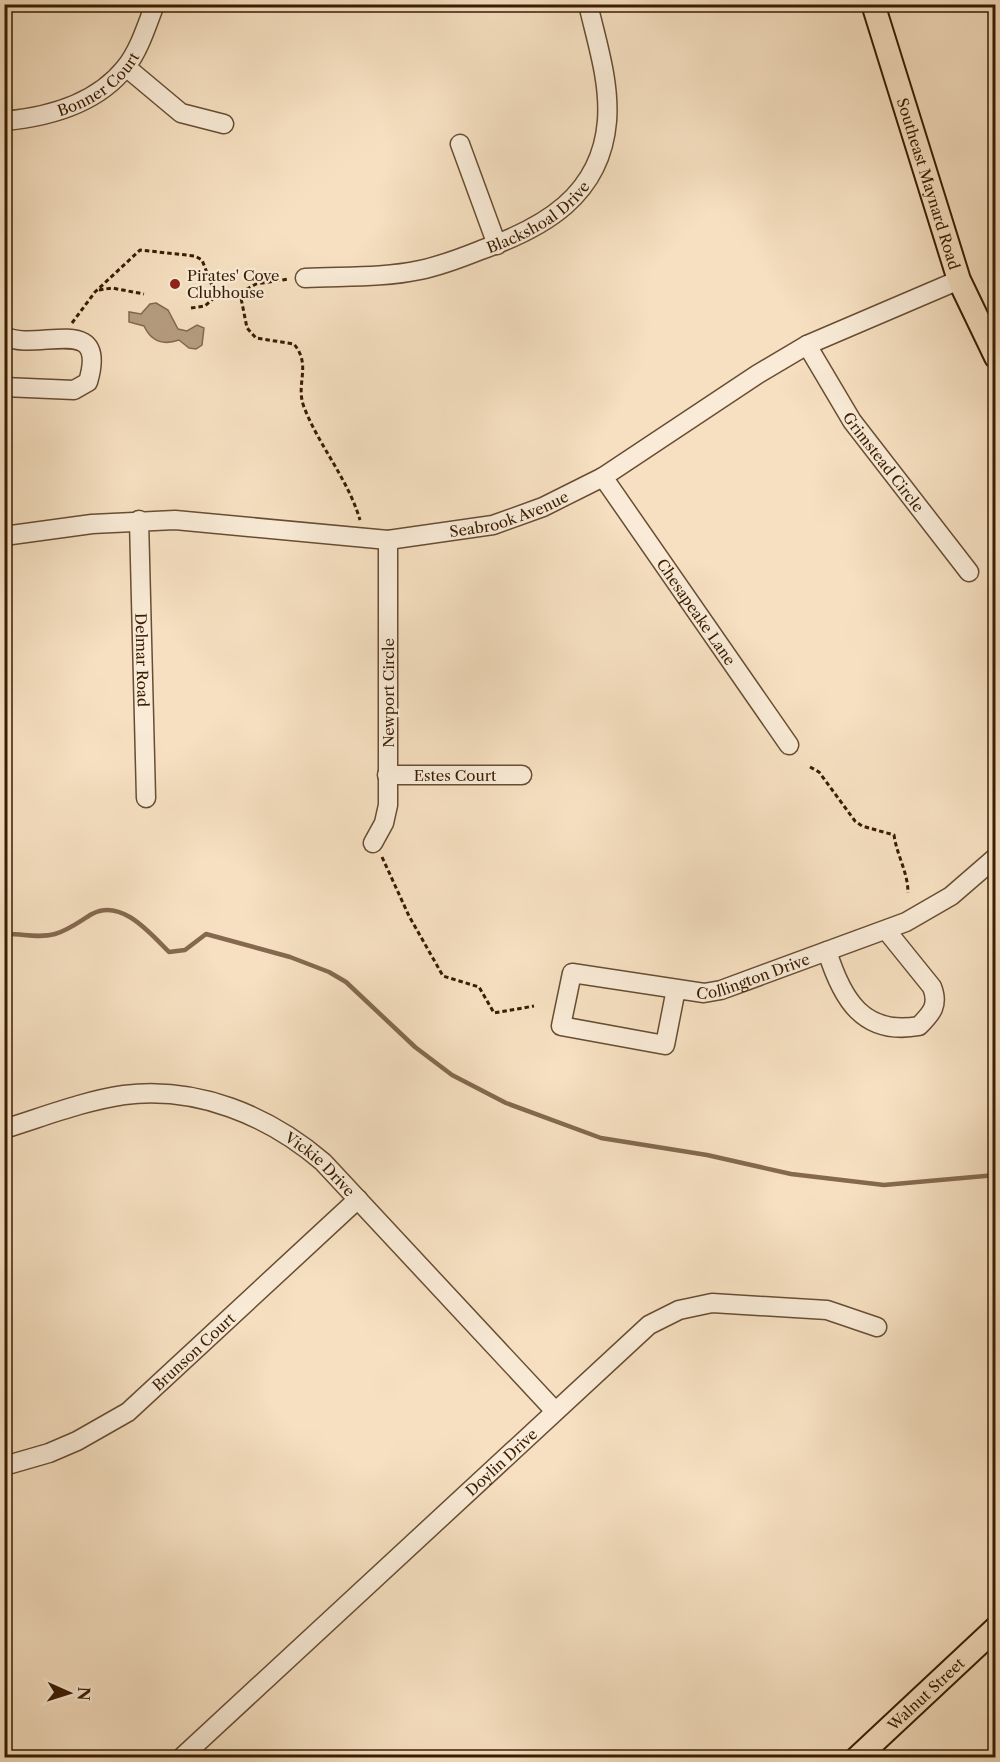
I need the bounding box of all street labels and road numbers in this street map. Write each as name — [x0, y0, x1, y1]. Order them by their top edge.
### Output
street label: Bonner Court — [55, 48, 143, 120]
street label: Southeast Maynard Road — [893, 95, 965, 272]
street label: Blackshoal Drive — [484, 177, 593, 257]
street label: Grimstead Circle — [839, 408, 928, 516]
street label: Seabrook Avenue — [448, 486, 571, 541]
street label: Chesapeake Lane — [653, 555, 740, 669]
street label: Delmar Road — [132, 613, 153, 707]
street label: Newport Circle — [379, 638, 398, 748]
street label: Estes Court — [414, 766, 497, 785]
street label: Collington Drive — [695, 949, 812, 1003]
street label: Vickie Drive — [281, 1127, 359, 1200]
street label: Brunson Court — [148, 1308, 239, 1395]
street label: Doylin Drive — [461, 1424, 541, 1500]
street label: Walnut Street — [883, 1653, 968, 1735]

